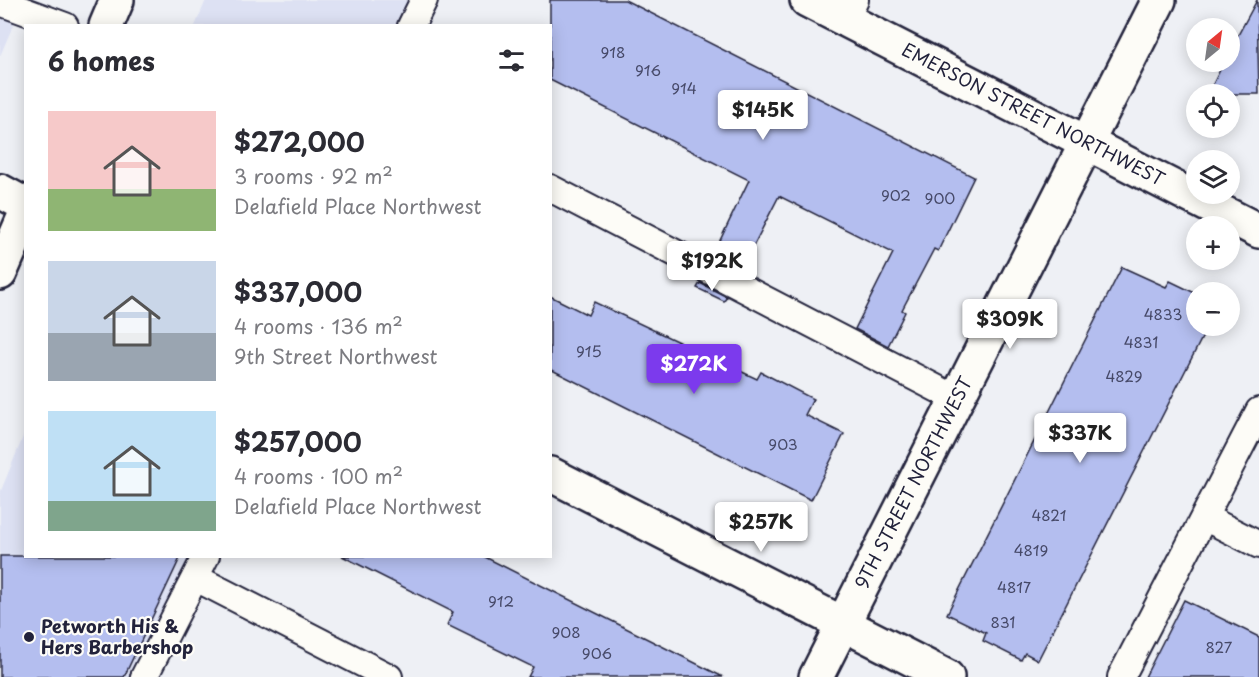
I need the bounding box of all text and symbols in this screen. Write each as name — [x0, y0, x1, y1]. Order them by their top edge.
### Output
north arrow — [1186, 18, 1240, 72]
map controls — [1186, 18, 1240, 336]
street label: EMERSON STREET NORTHWEST — [898, 35, 1170, 192]
house number: 918 — [601, 40, 625, 63]
text: 6 homes — [48, 41, 155, 80]
icon: filters — [495, 44, 528, 77]
house number: 916 — [635, 58, 661, 81]
house number: 914 — [671, 76, 697, 99]
button: locate — [1186, 84, 1240, 138]
pin: $145K — [721, 90, 805, 141]
text: $145K — [732, 94, 794, 124]
text: $272,000 — [234, 122, 365, 161]
icon: home — [96, 135, 168, 207]
button: layers — [1186, 150, 1240, 204]
text: 3 rooms · 92 m² — [234, 161, 393, 191]
house number: 902 — [881, 183, 911, 206]
house number: 900 — [925, 186, 955, 209]
text: Delafield Place Northwest — [234, 191, 482, 221]
button: + — [1186, 216, 1240, 270]
pin: $192K — [670, 241, 754, 292]
text: $192K — [681, 245, 743, 275]
text: $337,000 — [234, 272, 362, 311]
button: − — [1186, 282, 1240, 336]
icon: home — [96, 285, 168, 357]
pin: $309K — [968, 299, 1052, 350]
house number: 4833 — [1144, 302, 1182, 325]
text: $309K — [976, 303, 1044, 333]
text: 4 rooms · 136 m² — [234, 311, 403, 341]
house number: 4831 — [1124, 330, 1158, 353]
house number: 915 — [576, 339, 602, 362]
text: 9th Street Northwest — [234, 341, 438, 371]
pin: $272K — [652, 344, 736, 395]
text: $272K — [661, 348, 727, 378]
house number: 4829 — [1106, 364, 1142, 387]
street label: 9TH STREET NORTHWEST — [847, 371, 978, 593]
pin: $337K — [1038, 413, 1122, 464]
text: $337K — [1048, 417, 1112, 447]
text: $257,000 — [234, 422, 362, 461]
house number: 903 — [768, 432, 798, 455]
icon: home — [96, 435, 168, 507]
text: 4 rooms · 100 m² — [234, 461, 403, 491]
text: Delafield Place Northwest — [234, 491, 482, 521]
pin: $257K — [719, 502, 803, 553]
house number: 4821 — [1031, 503, 1067, 526]
text: $257K — [729, 506, 793, 536]
house number: 4819 — [1014, 538, 1048, 561]
house number: 4817 — [997, 575, 1031, 598]
house number: 912 — [488, 589, 514, 612]
house number: 831 — [991, 610, 1015, 633]
place label: Petworth His & Hers Barbershop — [41, 612, 193, 660]
house number: 908 — [551, 620, 581, 643]
marker: Petworth His & Hers Barbershop — [22, 630, 36, 644]
house number: 827 — [1206, 635, 1233, 658]
house number: 906 — [582, 641, 612, 664]

